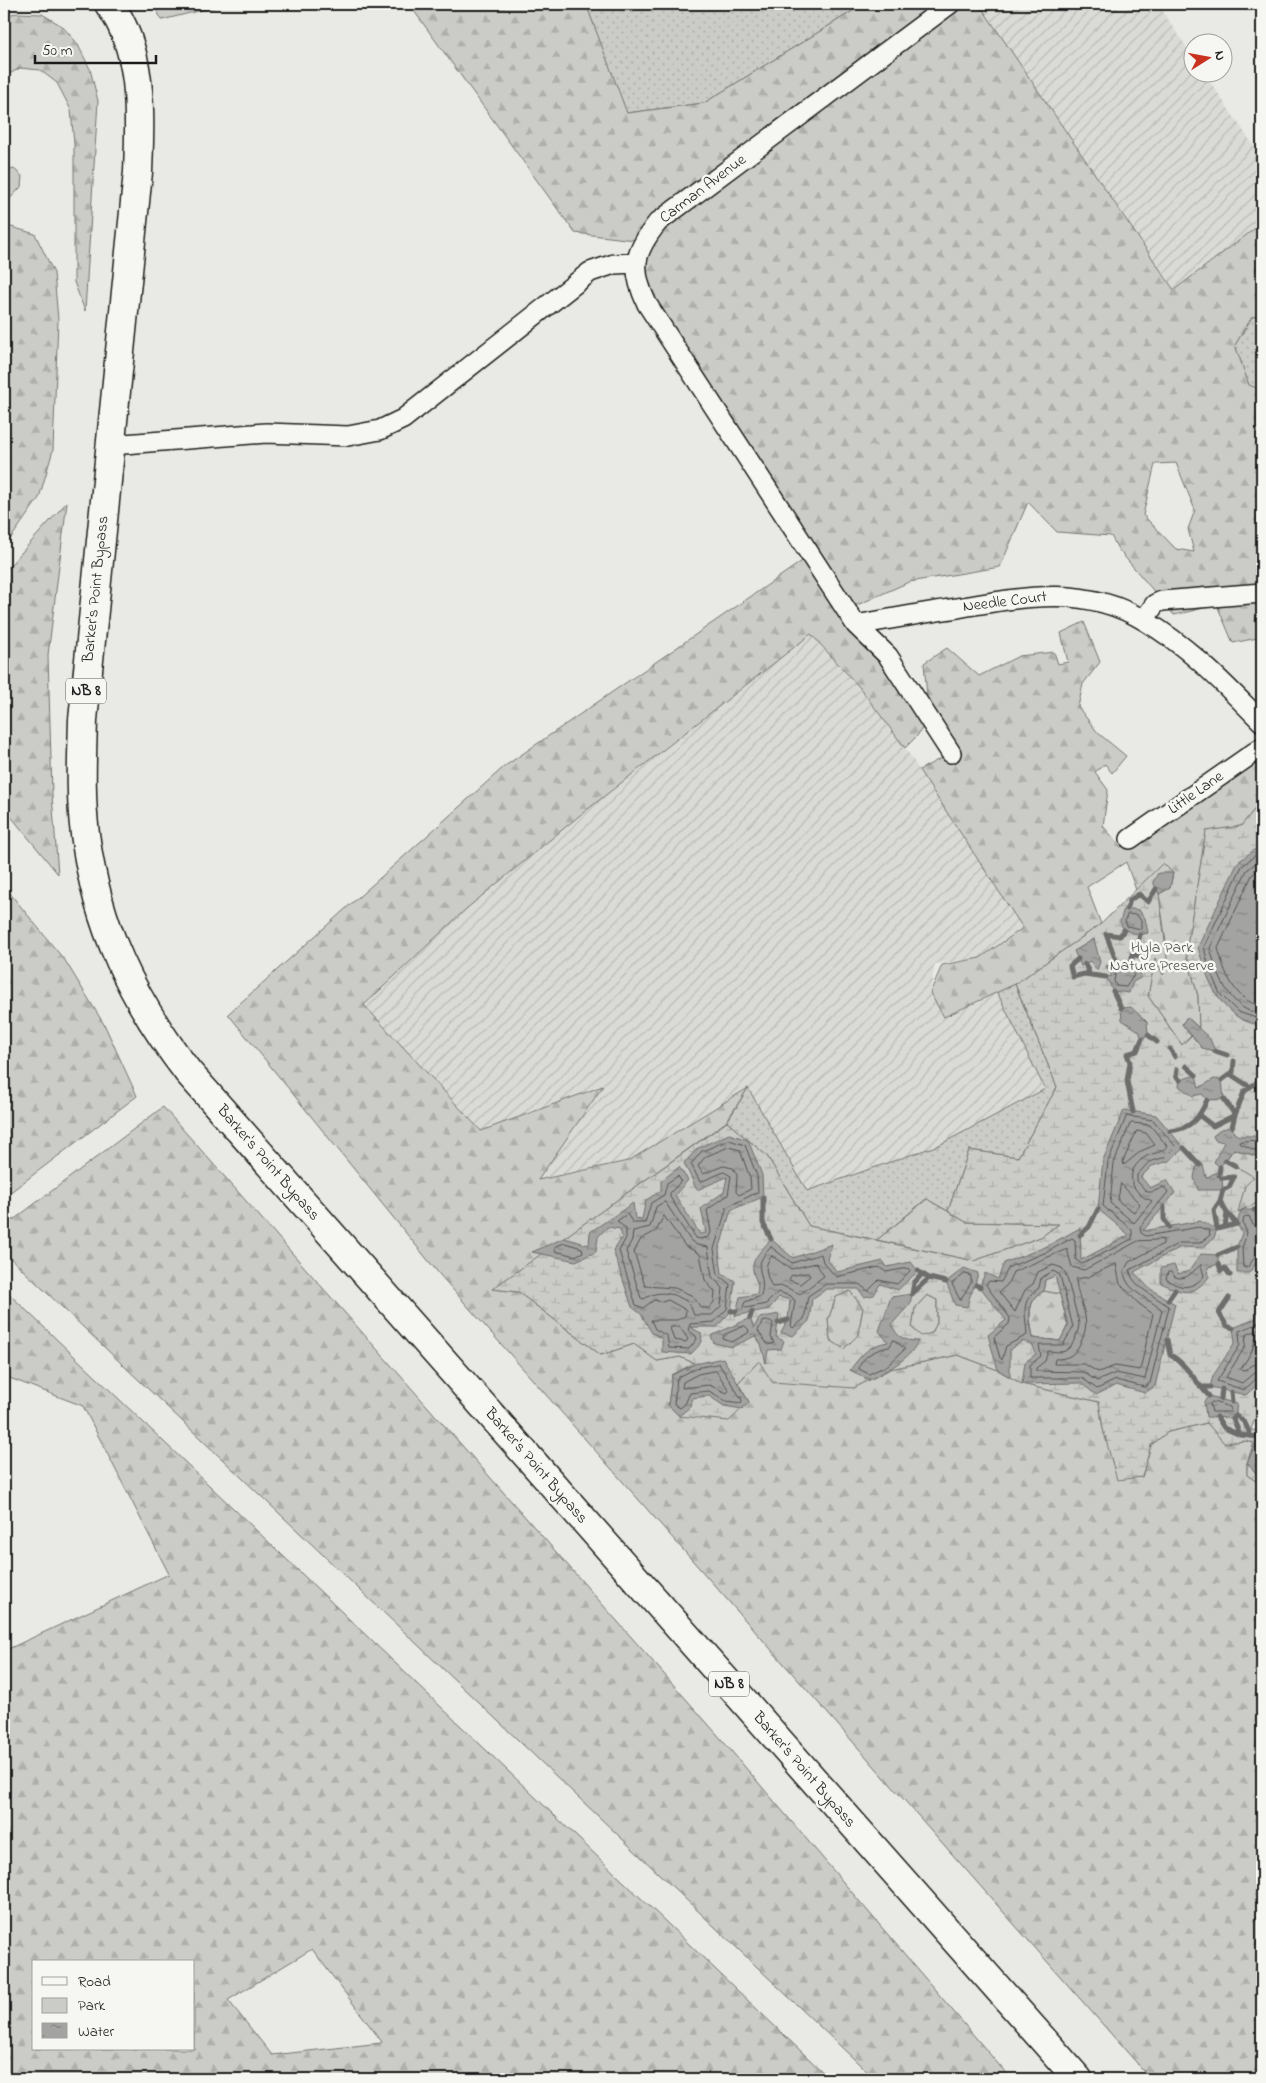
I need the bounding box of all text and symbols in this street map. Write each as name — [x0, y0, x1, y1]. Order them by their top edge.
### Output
scale bar — [35, 32, 156, 64]
north arrow — [1184, 32, 1234, 82]
text: 50 m — [42, 40, 73, 62]
text: N — [1208, 49, 1230, 62]
street label: Carman Avenue — [655, 148, 752, 230]
street label: Barker's Point Bypass — [76, 514, 116, 665]
street label: Needle Court — [962, 585, 1049, 619]
road number: NB 8 — [66, 678, 106, 704]
street label: Little Lane — [1163, 765, 1229, 821]
park label: Hyla Park Nature Preserve — [1110, 936, 1215, 978]
street label: Barker's Point Bypass — [210, 1099, 325, 1226]
street label: Barker's Point Bypass — [478, 1402, 593, 1529]
road number: NB 8 — [709, 1672, 749, 1696]
street label: Barker's Point Bypass — [746, 1706, 861, 1833]
legend — [32, 1960, 195, 2050]
text: Road — [78, 1971, 111, 1993]
text: Park — [78, 1995, 106, 2017]
text: Water — [78, 2021, 114, 2043]

